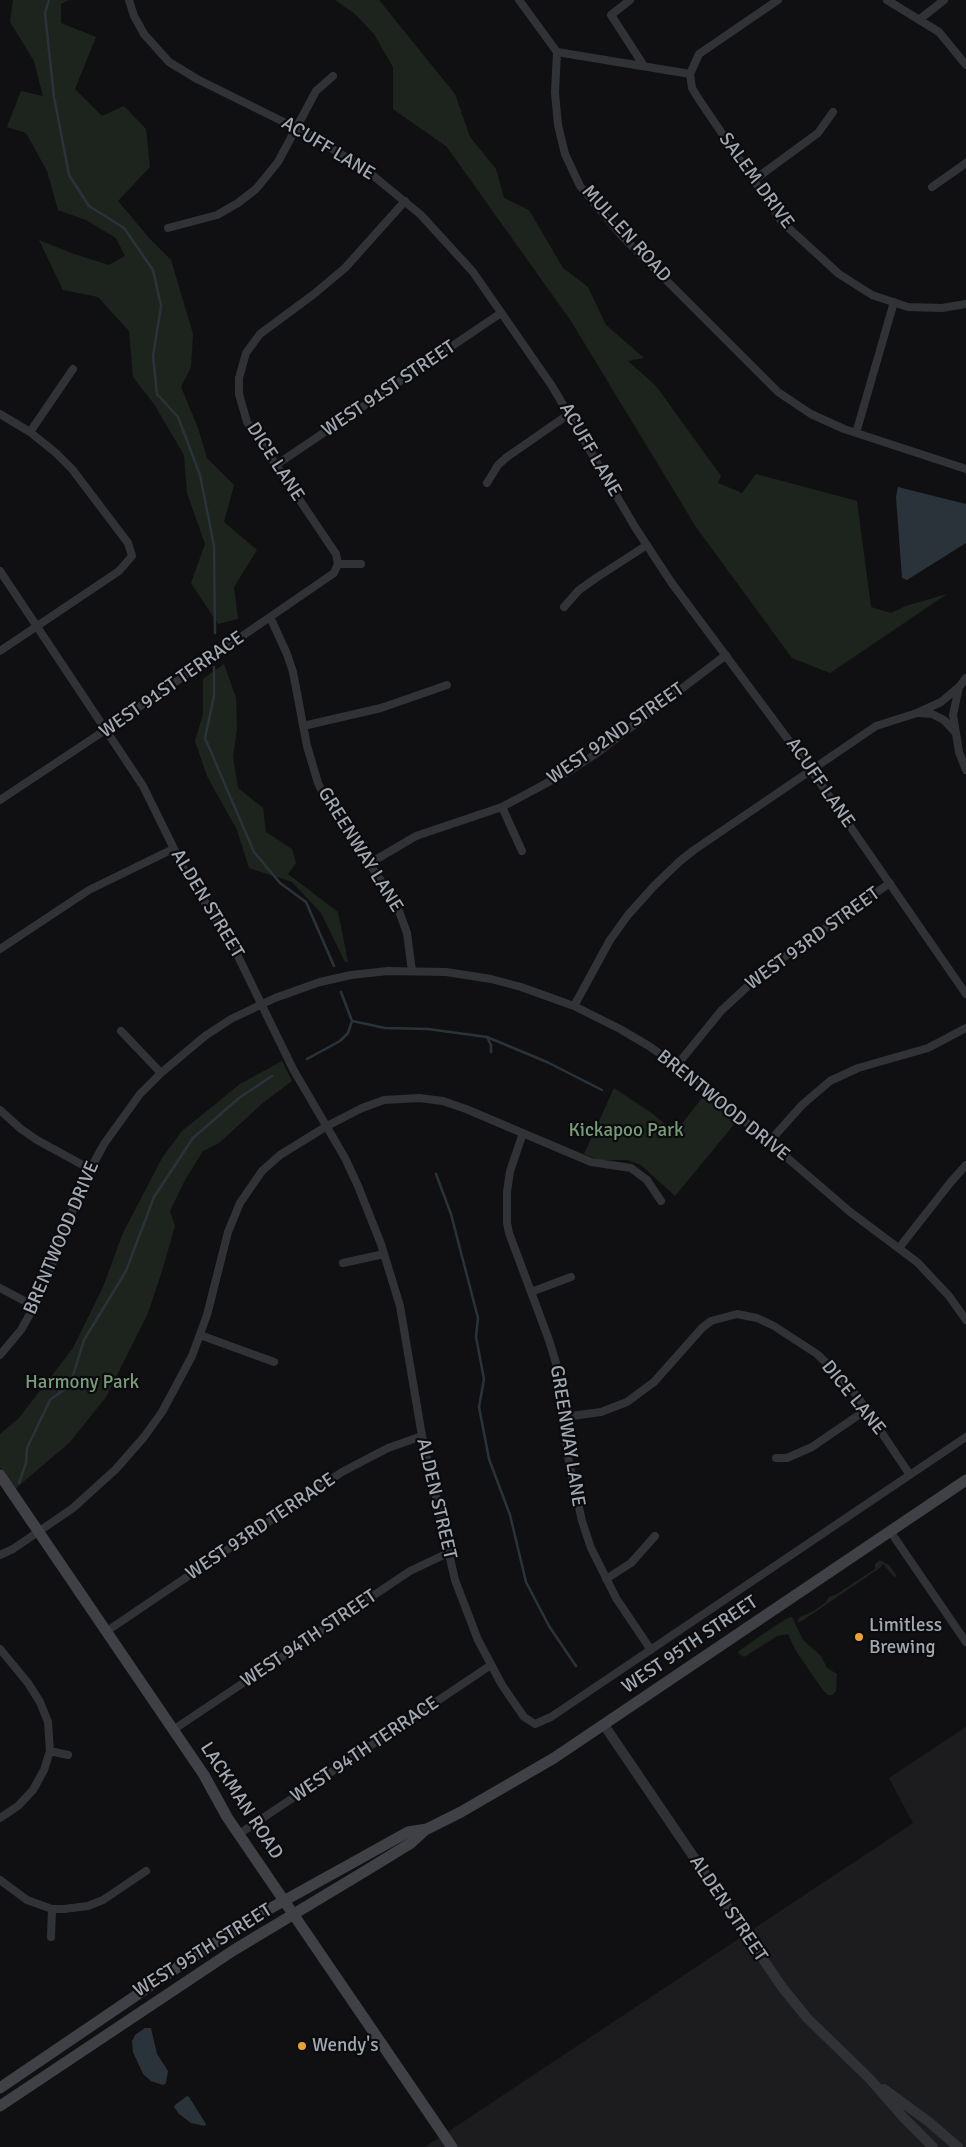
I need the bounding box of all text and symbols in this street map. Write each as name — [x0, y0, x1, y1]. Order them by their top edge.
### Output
street label: ACUFF LANE — [277, 112, 379, 186]
street label: SALEM DRIVE — [714, 129, 798, 233]
street label: MULLEN ROAD — [577, 181, 675, 287]
street label: WEST 91ST STREET — [318, 336, 460, 442]
street label: ACUFF LANE — [554, 399, 626, 501]
street label: DICE LANE — [241, 418, 309, 506]
street label: WEST 91ST TERRACE — [95, 627, 249, 743]
street label: WEST 92ND STREET — [543, 678, 689, 790]
street label: ACUFF LANE — [781, 734, 859, 832]
street label: GREENWAY LANE — [312, 783, 408, 917]
street label: ALDEN STREET — [166, 845, 248, 963]
street label: WEST 93RD STREET — [741, 883, 885, 995]
street label: BRENTWOOD DRIVE — [652, 1045, 794, 1167]
park label: Kickapoo Park — [568, 1120, 684, 1142]
street label: BRENTWOOD DRIVE — [19, 1158, 105, 1318]
street label: DICE LANE — [816, 1356, 890, 1440]
street label: GREENWAY LANE — [545, 1364, 589, 1508]
park label: Harmony Park — [25, 1372, 139, 1394]
street label: ALDEN STREET — [411, 1436, 461, 1562]
street label: WEST 93RD TERRACE — [182, 1469, 340, 1585]
street label: WEST 94TH STREET — [237, 1585, 381, 1693]
street label: WEST 95TH STREET — [618, 1591, 762, 1699]
place label: Limitless Brewing — [869, 1615, 942, 1659]
marker: Limitless Brewing — [853, 1631, 865, 1643]
street label: WEST 94TH TERRACE — [287, 1692, 443, 1808]
street label: LACKMAN ROAD — [195, 1738, 287, 1864]
street label: ALDEN STREET — [684, 1852, 772, 1966]
street label: WEST 95TH STREET — [130, 1899, 276, 2003]
place label: Wendy's — [312, 2035, 378, 2057]
marker: Wendy's — [296, 2040, 308, 2052]

